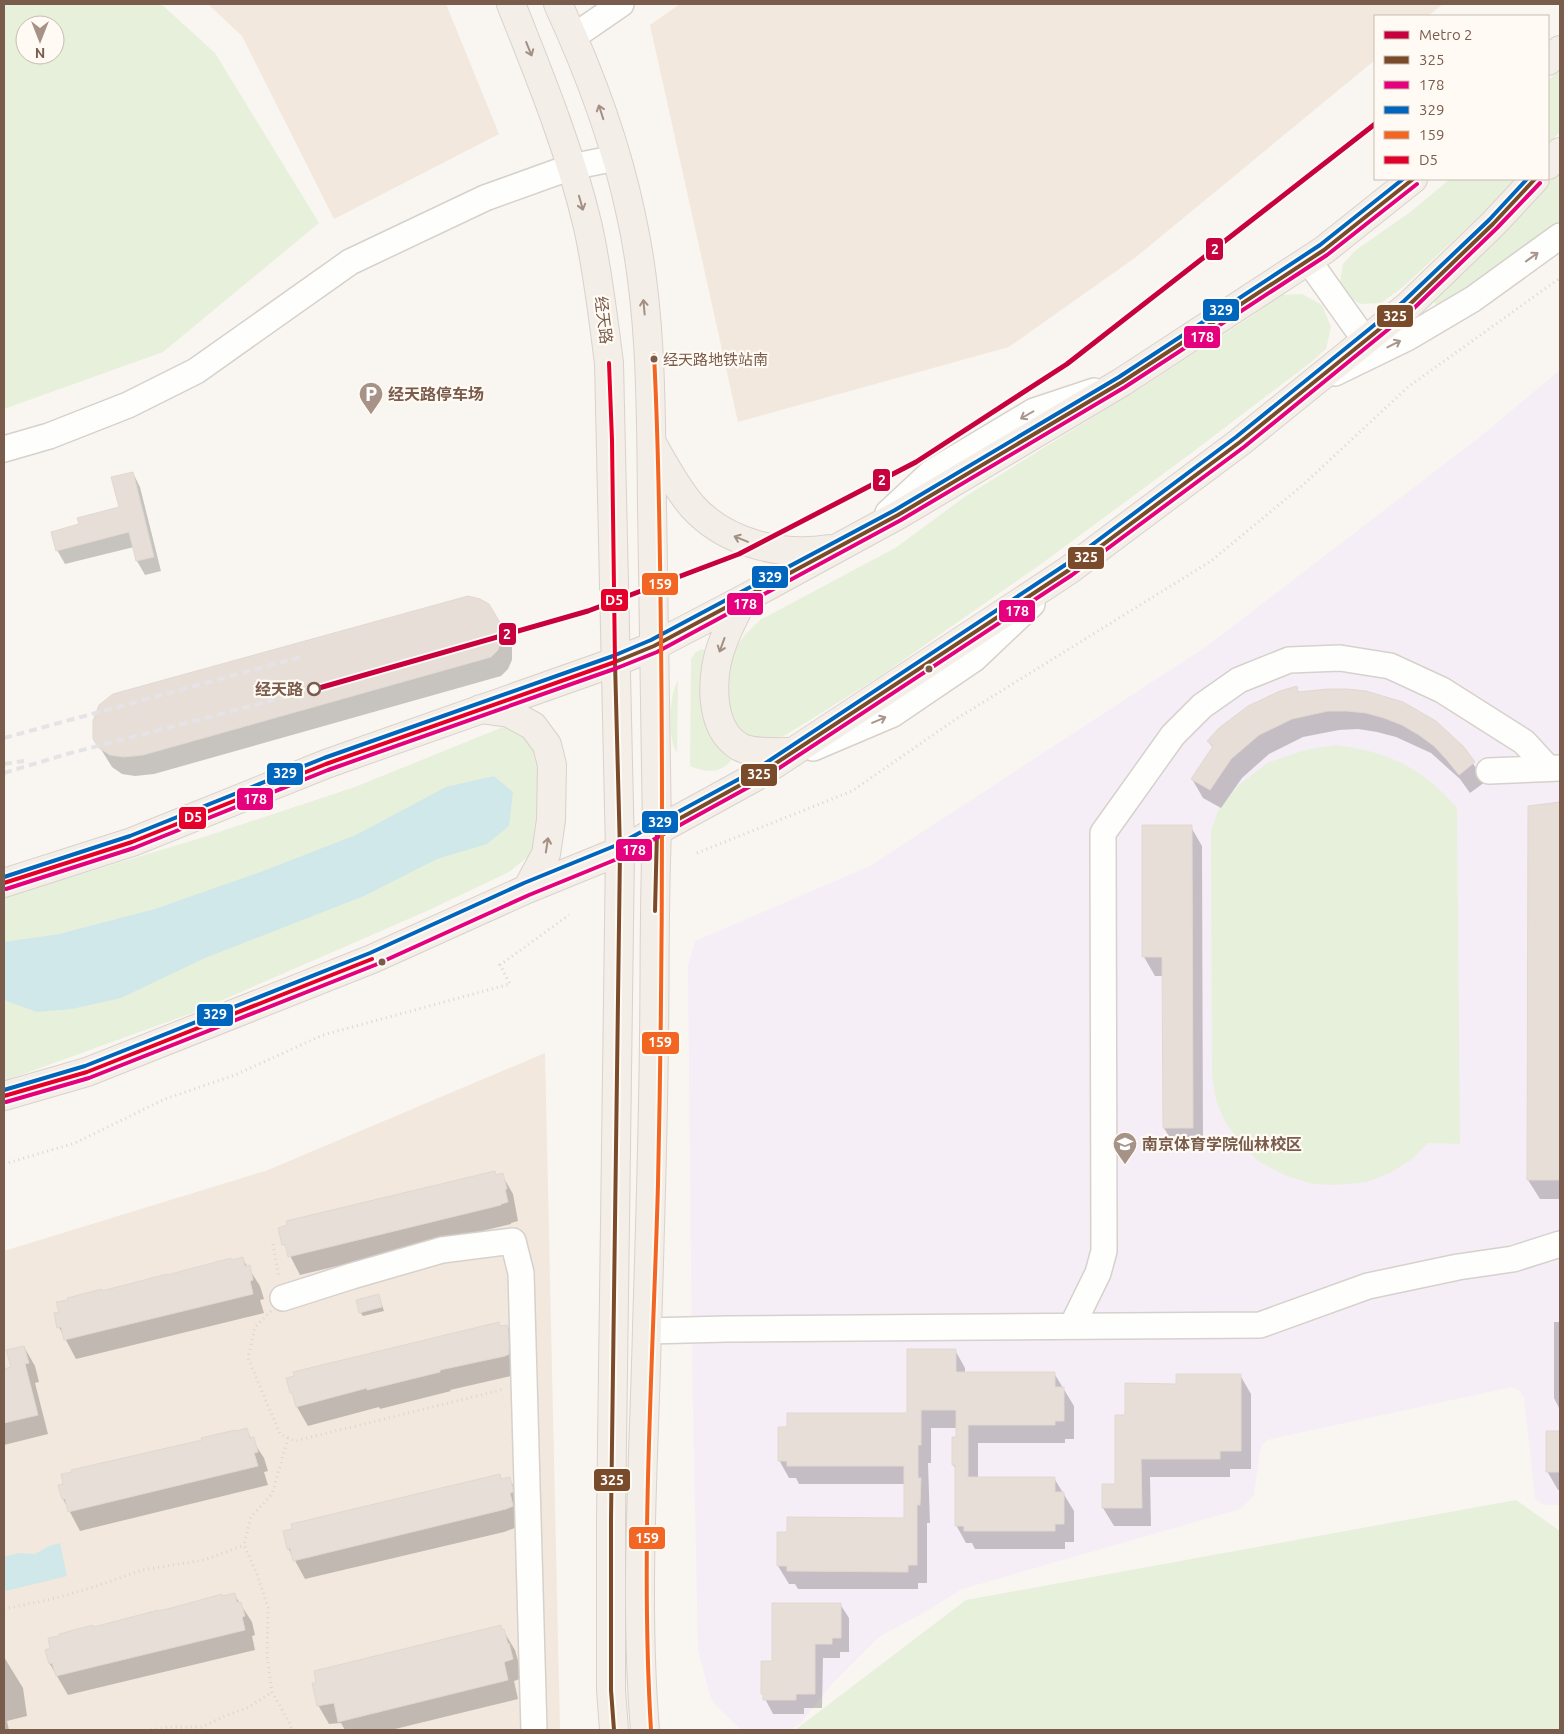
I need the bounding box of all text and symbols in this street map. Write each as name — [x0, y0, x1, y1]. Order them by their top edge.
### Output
north arrow — [15, 15, 65, 65]
legend — [1374, 15, 1549, 180]
text: Metro 2 — [1419, 26, 1473, 43]
one-way arrow — [525, 41, 534, 56]
text: N — [35, 45, 45, 61]
text: 325 — [1419, 51, 1444, 68]
text: 178 — [1419, 76, 1444, 93]
text: 329 — [1419, 101, 1444, 118]
one-way arrow — [596, 104, 605, 120]
text: 159 — [1419, 126, 1444, 143]
text: D5 — [1419, 151, 1438, 168]
one-way arrow — [577, 194, 586, 210]
line badge: 2 — [1205, 237, 1224, 261]
text: 2 — [1211, 241, 1219, 257]
one-way arrow — [1524, 252, 1538, 262]
street label: 经天路 — [592, 295, 616, 345]
line badge: 329 — [1202, 298, 1240, 322]
one-way arrow — [639, 299, 649, 315]
text: 329 — [1209, 302, 1233, 318]
line badge: 325 — [1376, 304, 1414, 328]
text: 325 — [1383, 308, 1407, 324]
line badge: 178 — [1183, 325, 1221, 349]
text: 178 — [1190, 329, 1214, 345]
one-way arrow — [1387, 339, 1402, 349]
place label: 经天路地铁站南 — [663, 351, 768, 368]
marker: 经天路地铁站南 — [649, 354, 659, 364]
parking icon: 经天路停车场 — [358, 381, 384, 415]
place label: 经天路停车场 — [388, 385, 484, 403]
one-way arrow — [1020, 411, 1034, 421]
line badge: 2 — [872, 468, 891, 492]
text: 2 — [878, 472, 886, 488]
one-way arrow — [734, 534, 749, 543]
line badge: 325 — [1067, 546, 1105, 570]
text: 325 — [1074, 549, 1098, 565]
line badge: 329 — [751, 565, 789, 589]
text: 329 — [758, 569, 782, 585]
line badge: 159 — [641, 572, 679, 596]
text: 159 — [648, 576, 672, 592]
line badge: D5 — [600, 588, 629, 612]
text: D5 — [605, 592, 623, 608]
line badge: 178 — [726, 592, 764, 616]
text: 178 — [733, 596, 757, 612]
line badge: 178 — [998, 599, 1036, 623]
text: 178 — [1005, 603, 1029, 619]
line badge: 2 — [498, 622, 517, 646]
text: 2 — [503, 626, 511, 642]
one-way arrow — [717, 636, 726, 652]
unlabelled marker — [924, 664, 934, 674]
place label: 经天路 — [255, 680, 303, 698]
marker: 经天路 — [307, 682, 321, 696]
one-way arrow — [871, 715, 886, 725]
line badge: 329 — [266, 762, 304, 786]
line badge: 325 — [740, 763, 778, 787]
text: 329 — [273, 765, 297, 781]
text: 325 — [747, 766, 771, 782]
line badge: 178 — [236, 787, 274, 811]
text: 178 — [243, 791, 267, 807]
line badge: D5 — [178, 806, 207, 830]
text: D5 — [184, 809, 202, 825]
line badge: 329 — [641, 810, 679, 834]
text: 329 — [648, 814, 672, 830]
one-way arrow — [542, 838, 552, 854]
line badge: 178 — [615, 838, 653, 862]
text: 178 — [622, 842, 646, 858]
unlabelled marker — [377, 957, 387, 967]
line badge: 329 — [196, 1003, 234, 1027]
text: 329 — [203, 1006, 227, 1022]
line badge: 159 — [641, 1031, 680, 1055]
text: 159 — [648, 1034, 672, 1050]
school or university icon: 南京体育学院仙林校区 — [1112, 1131, 1138, 1165]
place label: 南京体育学院仙林校区 — [1142, 1135, 1302, 1153]
line badge: 325 — [593, 1468, 631, 1492]
text: 325 — [600, 1472, 624, 1488]
line badge: 159 — [628, 1526, 666, 1550]
text: 159 — [635, 1530, 659, 1546]

